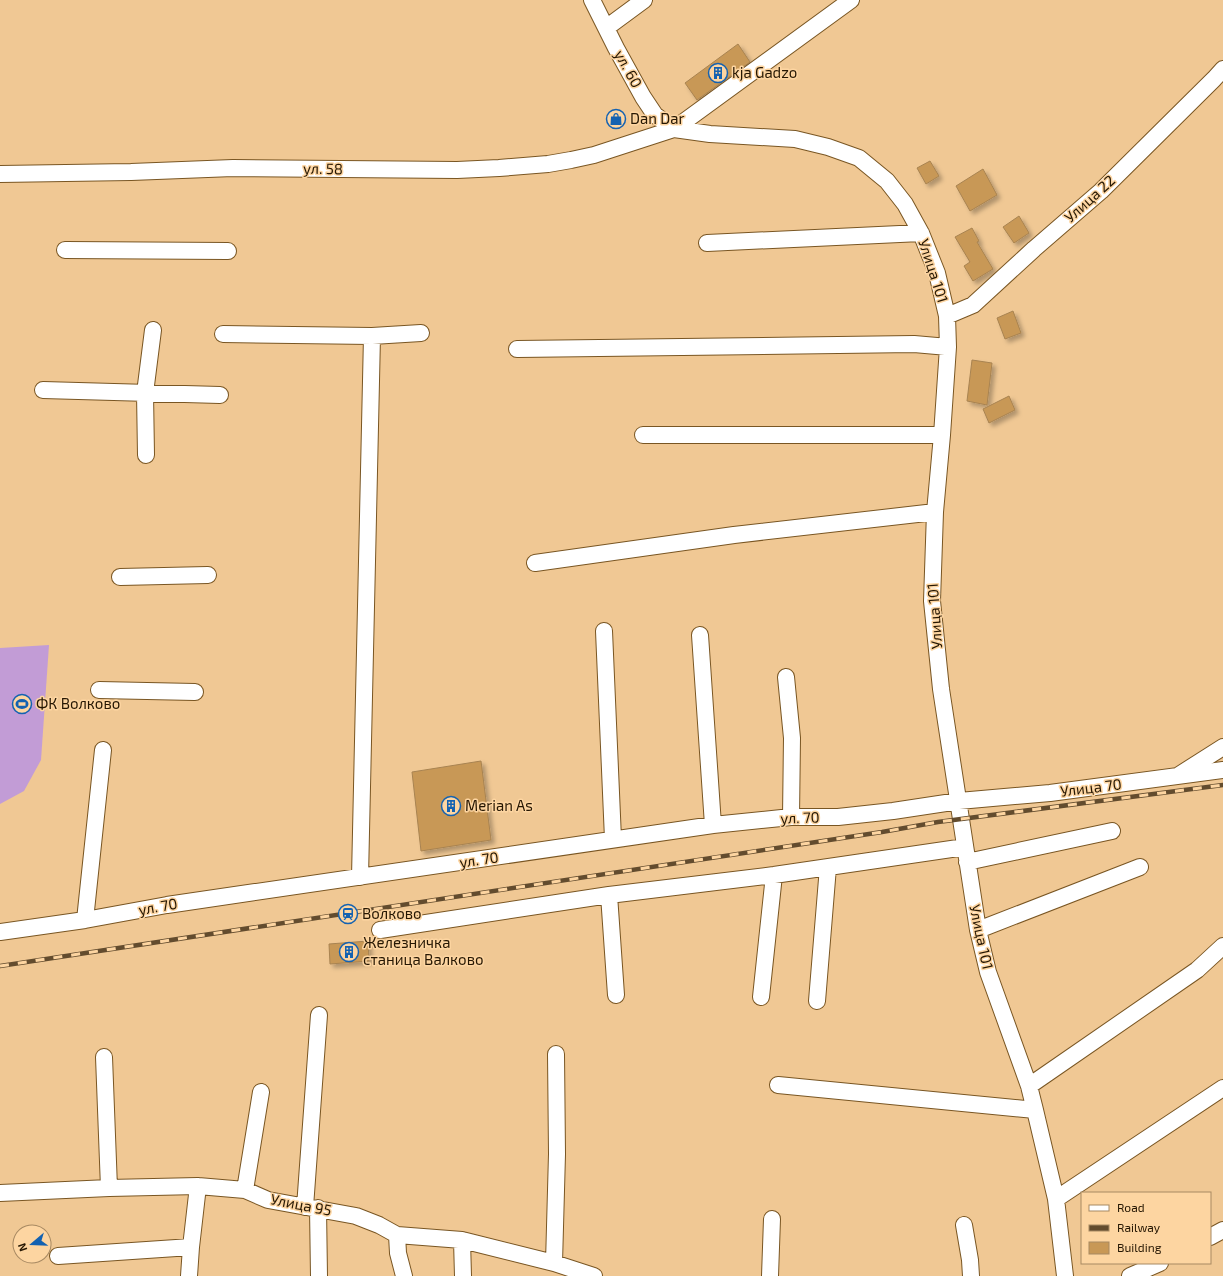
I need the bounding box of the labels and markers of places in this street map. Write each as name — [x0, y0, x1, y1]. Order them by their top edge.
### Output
building icon: kja Gadzo — [707, 62, 729, 84]
place label: kja Gadzo — [732, 63, 797, 82]
shop icon: Dan Dar — [605, 108, 627, 130]
place label: Dan Dar — [630, 109, 684, 127]
sports icon: ФК Волково — [11, 693, 33, 715]
place label: ФК Волково — [36, 694, 120, 712]
building icon: Merian As — [440, 795, 462, 817]
place label: Merian As — [465, 796, 533, 814]
station icon: Волково — [337, 903, 359, 925]
place label: Волково — [362, 904, 422, 922]
place label: Железничка станица Валково — [363, 933, 484, 968]
building icon: Железничка станица Валково — [338, 941, 360, 963]

